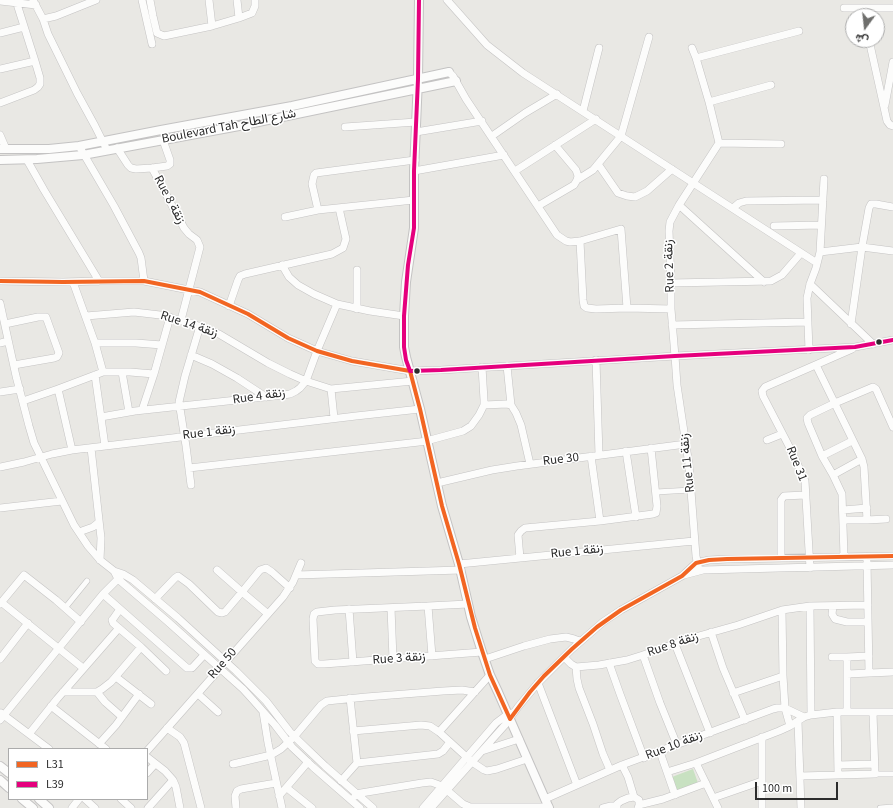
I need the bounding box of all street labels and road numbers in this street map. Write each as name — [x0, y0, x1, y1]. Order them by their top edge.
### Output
street label: Boulevard Tah شارع الطاح — [160, 106, 298, 148]
street label: Rue 8 زنقة — [150, 173, 188, 227]
street label: Rue 2 زنقة — [661, 239, 679, 293]
street label: Rue 14 زنقة — [158, 308, 220, 342]
street label: Rue 4 زنقة — [232, 386, 286, 408]
street label: Rue 1 زنقة — [182, 422, 236, 444]
street label: Rue 11 زنقة — [677, 433, 699, 493]
street label: Rue 31 — [782, 444, 810, 484]
street label: Rue 30 — [542, 450, 580, 470]
street label: Rue 1 زنقة — [550, 541, 604, 563]
street label: Rue 8 زنقة — [645, 629, 701, 661]
street label: Rue 50 — [205, 645, 241, 683]
street label: Rue 3 زنقة — [372, 649, 426, 669]
street label: Rue 10 زنقة — [643, 728, 705, 764]

